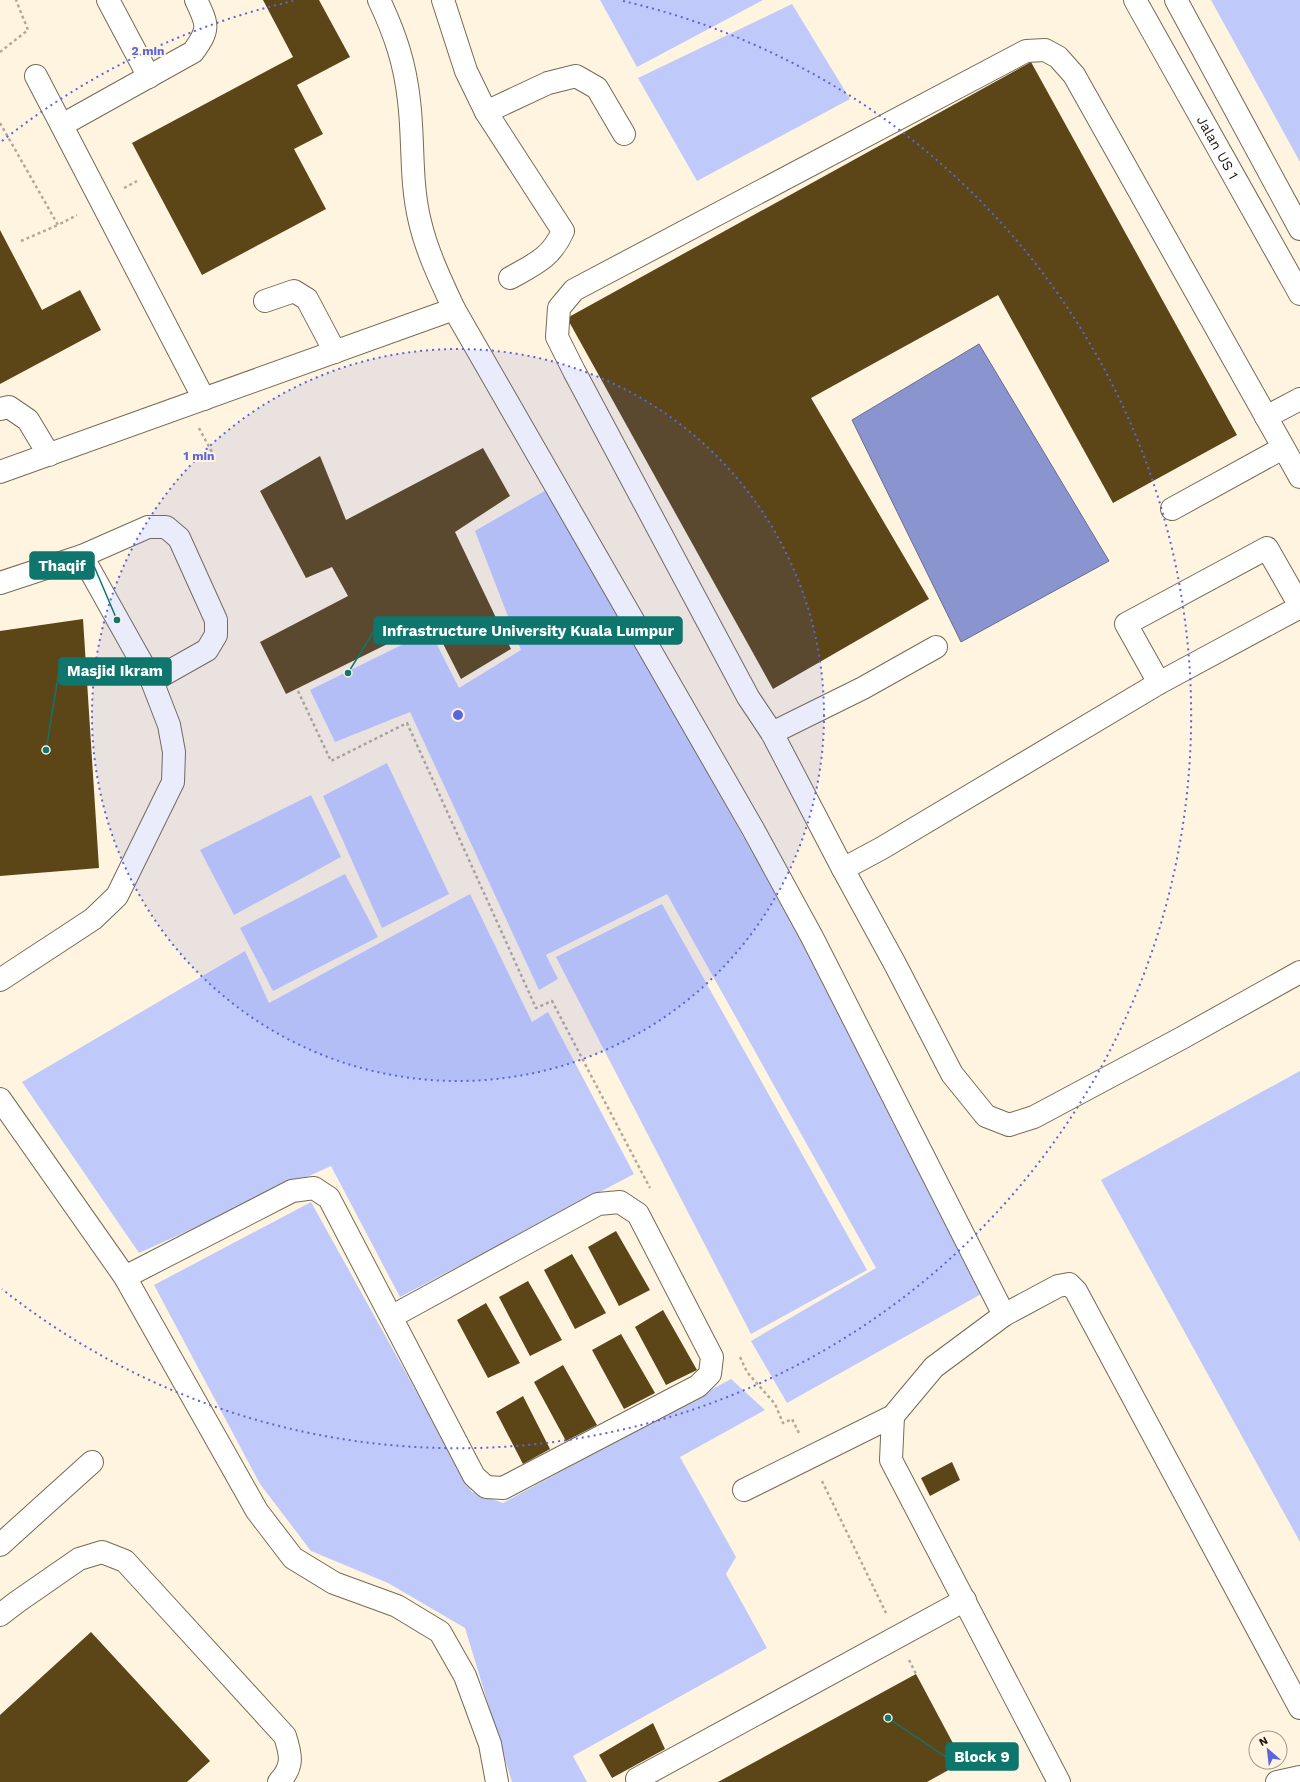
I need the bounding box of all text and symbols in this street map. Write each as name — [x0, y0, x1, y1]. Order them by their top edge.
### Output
text: 2 min — [132, 44, 164, 58]
street label: Jalan US 1 — [1194, 113, 1242, 182]
text: 1 min — [184, 449, 214, 463]
callout: Thaqif — [30, 552, 94, 579]
text: Thaqif — [38, 557, 87, 575]
callout: Infrastructure University Kuala Lumpur — [374, 617, 682, 644]
text: Infrastructure University Kuala Lumpur — [382, 622, 674, 640]
callout: Masjid Ikram — [59, 658, 171, 685]
text: Masjid Ikram — [67, 662, 163, 680]
centre of rings — [451, 708, 465, 722]
north arrow — [1248, 1730, 1288, 1770]
text: N — [1257, 1734, 1270, 1749]
callout: Block 9 — [946, 1743, 1018, 1770]
text: Block 9 — [954, 1748, 1010, 1766]

